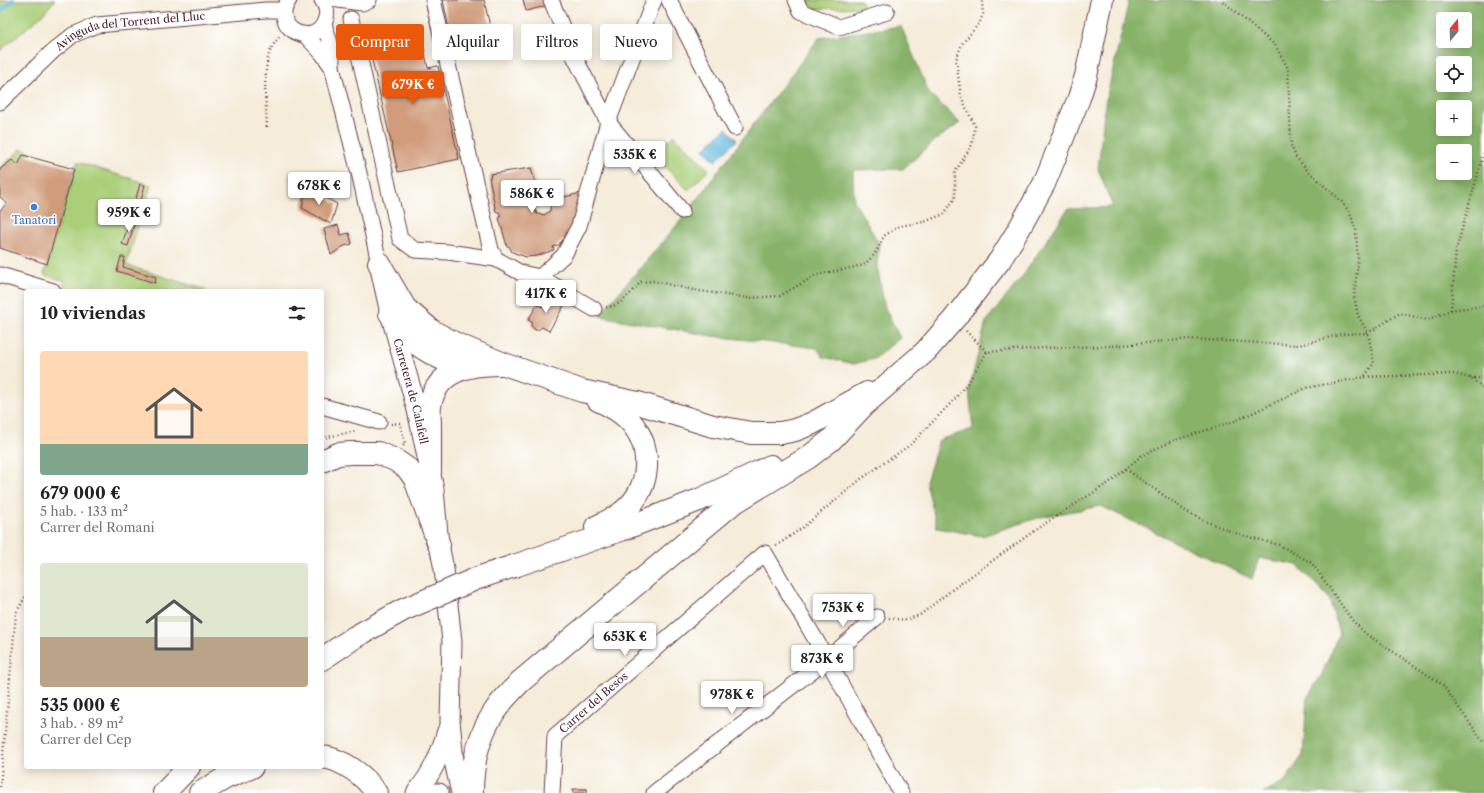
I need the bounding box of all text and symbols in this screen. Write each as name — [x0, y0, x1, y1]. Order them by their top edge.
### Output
street label: Avinguda del Torrent del Lluc — [52, 8, 206, 54]
north arrow — [1436, 12, 1472, 48]
map controls — [1436, 12, 1472, 180]
chip: Comprar — [336, 24, 424, 60]
chip: Alquilar — [432, 24, 513, 60]
chip: Filtros — [521, 24, 592, 60]
chip: Nuevo — [600, 24, 672, 60]
button: locate — [1436, 56, 1472, 92]
pin: 679K € — [380, 71, 446, 105]
text: 679K € — [391, 76, 435, 92]
button: + — [1436, 100, 1472, 136]
pin: 535K € — [602, 141, 668, 175]
button: − — [1436, 144, 1472, 180]
text: 535K € — [613, 146, 657, 162]
pin: 678K € — [286, 172, 352, 206]
text: 678K € — [297, 177, 341, 193]
pin: 586K € — [499, 180, 565, 214]
text: 586K € — [510, 185, 554, 201]
pin: 959K € — [96, 199, 162, 233]
marker: Tanatori — [29, 202, 39, 212]
text: 959K € — [107, 204, 151, 220]
place label: Tanatori — [12, 213, 57, 227]
pin: 417K € — [513, 280, 579, 314]
text: 417K € — [525, 285, 567, 301]
icon: filters — [286, 302, 308, 324]
text: 10 viviendas — [40, 303, 146, 323]
street label: Carretera de Calafell — [390, 337, 431, 446]
icon: home — [138, 377, 210, 449]
text: 679 000 € — [40, 483, 121, 503]
text: 5 hab. · 133 m² — [40, 503, 128, 519]
text: Carrer del Romaní — [40, 519, 155, 535]
icon: home — [138, 589, 210, 661]
pin: 753K € — [810, 594, 876, 628]
text: 753K € — [822, 599, 864, 615]
pin: 653K € — [592, 623, 658, 657]
text: 653K € — [603, 628, 647, 644]
pin: 873K € — [789, 645, 855, 679]
text: 873K € — [800, 650, 844, 666]
street label: Carrer del Besòs — [556, 669, 631, 736]
pin: 978K € — [699, 681, 765, 715]
text: 978K € — [710, 686, 754, 702]
text: 535 000 € — [40, 695, 120, 715]
text: 3 hab. · 89 m² — [40, 715, 124, 731]
text: Carrer del Cep — [40, 731, 131, 747]

